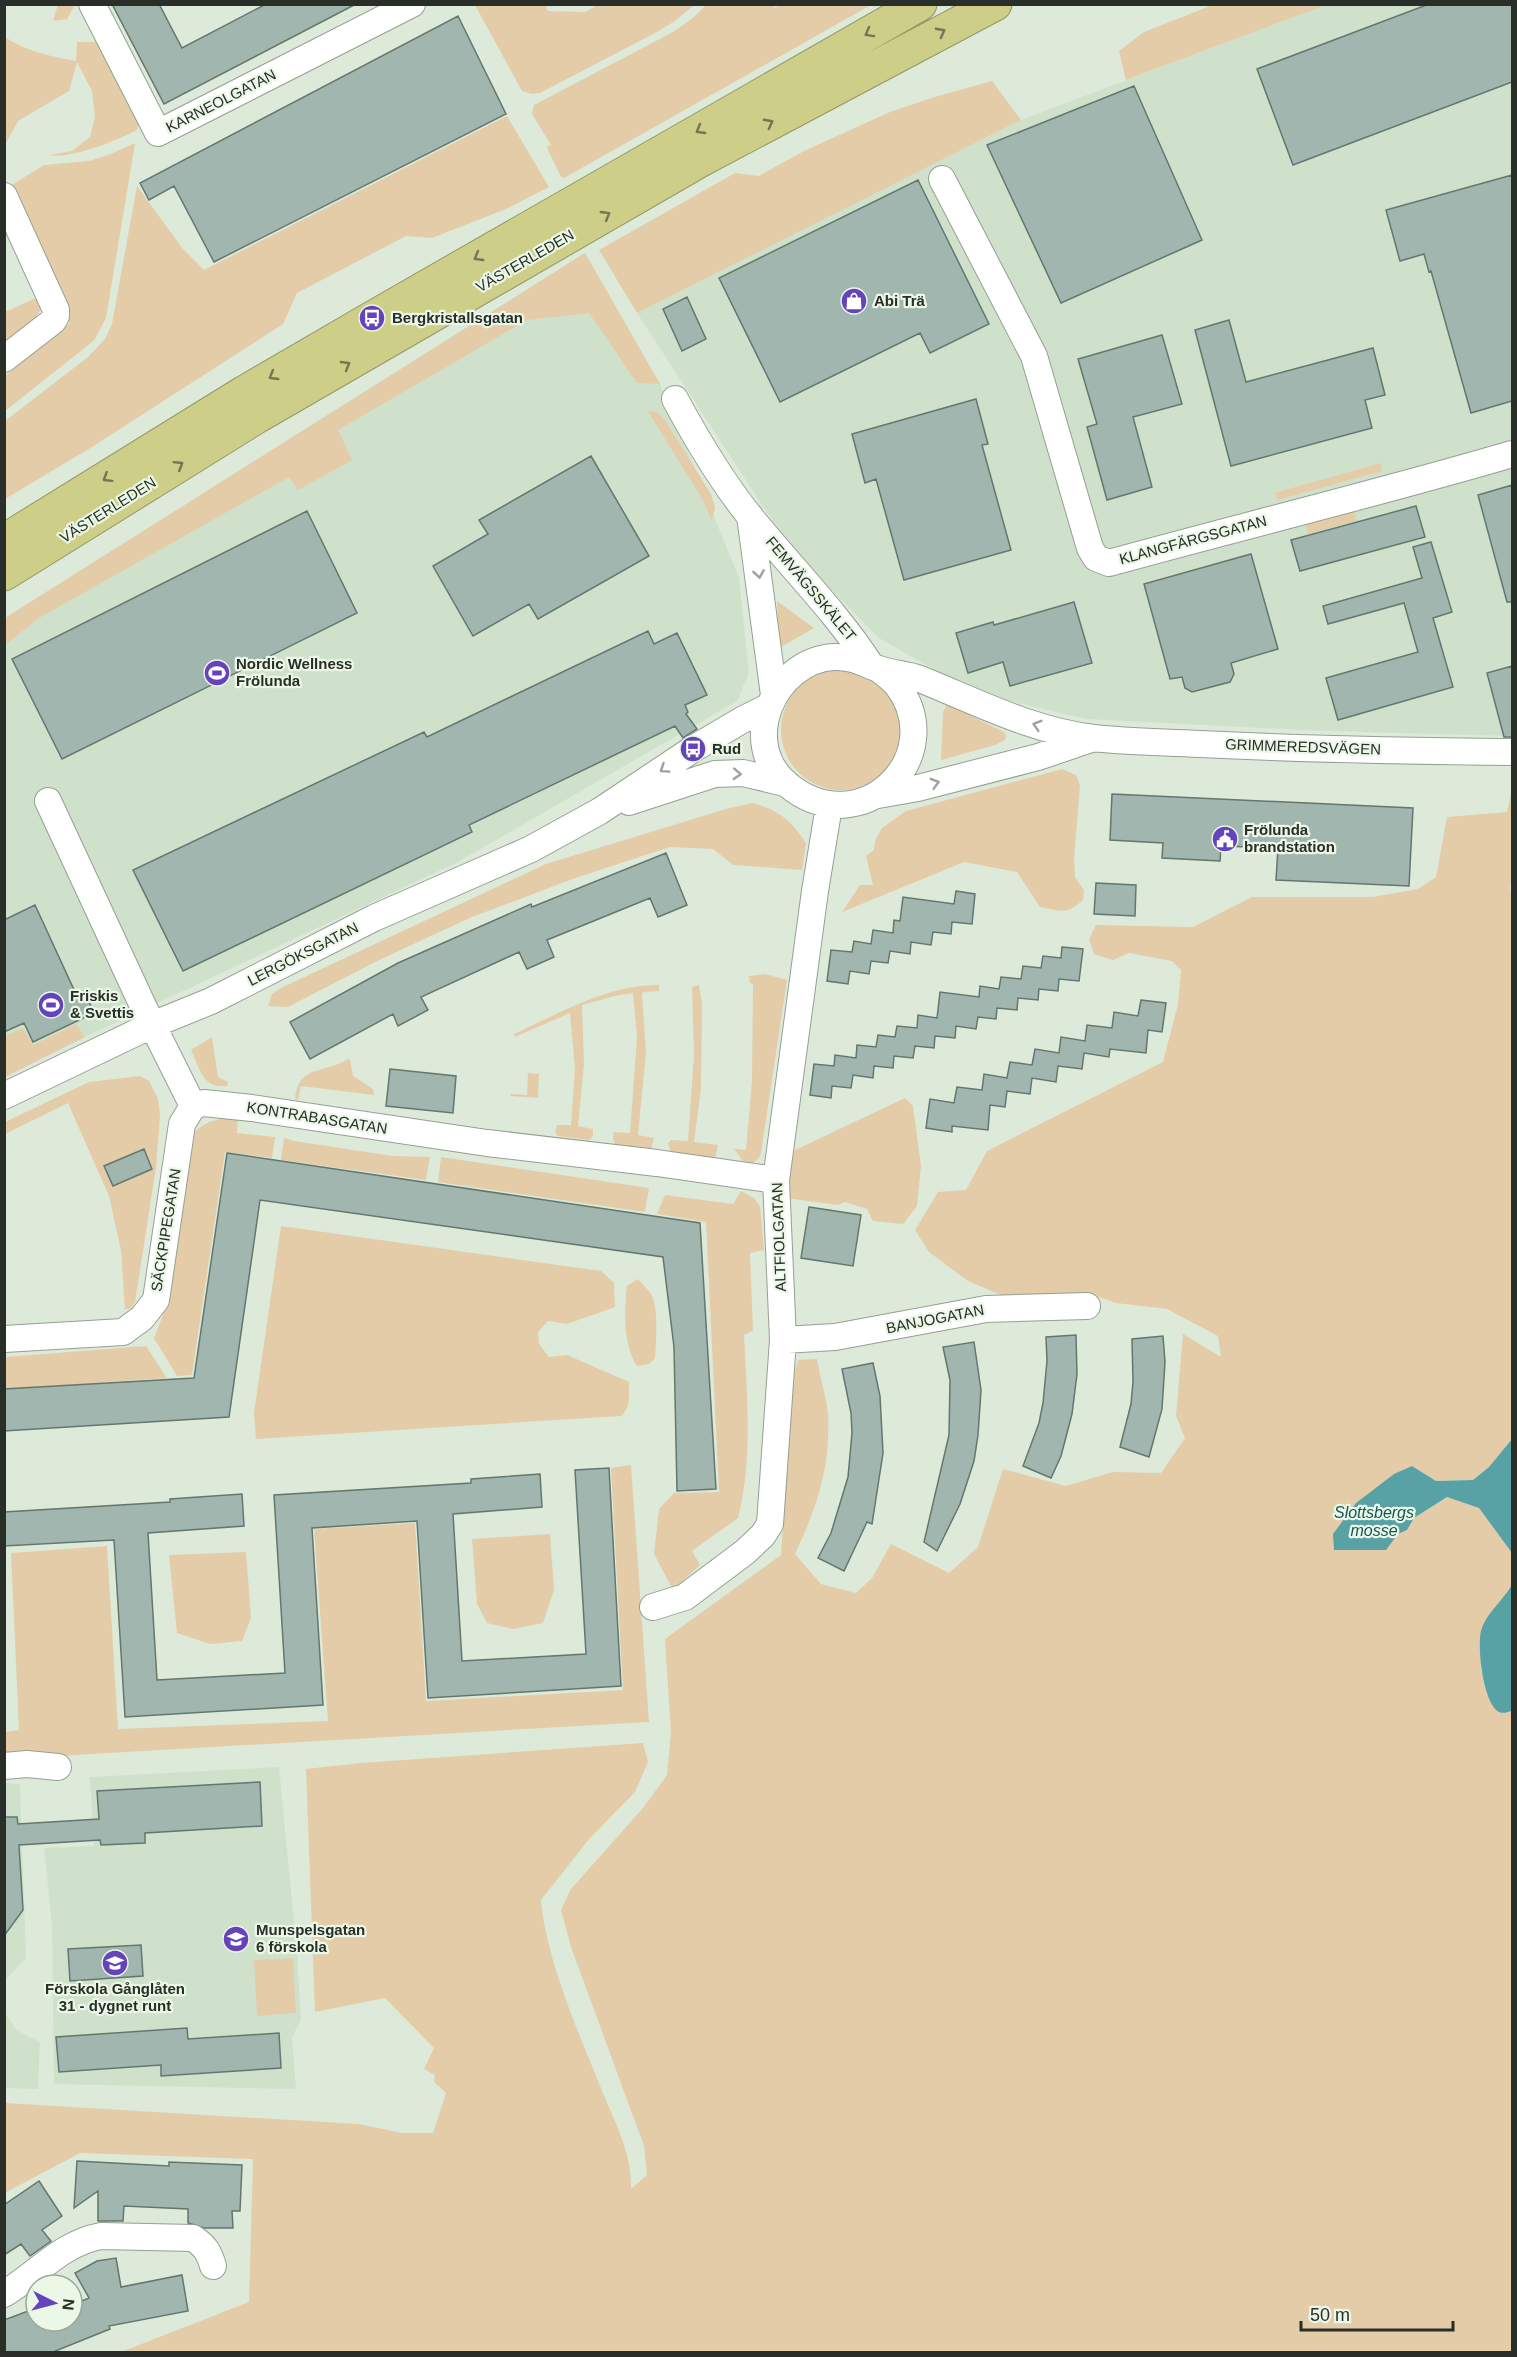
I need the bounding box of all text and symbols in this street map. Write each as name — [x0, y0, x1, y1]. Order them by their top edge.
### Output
one-way arrow — [865, 26, 875, 37]
one-way arrow — [935, 28, 946, 39]
street label: KARNEOLGATAN — [163, 65, 279, 136]
one-way arrow — [763, 119, 773, 130]
one-way arrow — [696, 123, 706, 134]
one-way arrow — [600, 211, 610, 222]
street label: VÄSTERLEDEN — [473, 226, 577, 295]
one-way arrow — [474, 249, 484, 261]
shop icon: Abi Trä — [839, 286, 869, 316]
place label: Abi Trä — [874, 292, 926, 309]
bus stop icon: Bergkristallsgatan — [357, 303, 387, 333]
place label: Bergkristallsgatan — [392, 309, 523, 326]
one-way arrow — [340, 361, 350, 372]
one-way arrow — [269, 368, 279, 380]
one-way arrow — [173, 461, 183, 473]
one-way arrow — [103, 470, 113, 482]
street label: VÄSTERLEDEN — [57, 473, 159, 546]
street label: KLANGFÄRGSGATAN — [1117, 512, 1268, 567]
street label: FEMVÄGSSKÄLET — [763, 533, 860, 644]
one-way arrow — [752, 569, 764, 578]
place label: Nordic Wellness Frölunda — [236, 655, 352, 689]
sports icon: Nordic Wellness Frölunda — [202, 658, 232, 688]
one-way arrow — [1032, 720, 1043, 732]
bus stop icon: Rud — [678, 734, 708, 764]
street label: GRIMMEREDSVÄGEN — [1225, 735, 1381, 758]
place label: Rud — [712, 740, 741, 757]
one-way arrow — [660, 761, 670, 773]
one-way arrow — [732, 767, 741, 780]
one-way arrow — [929, 778, 940, 790]
place label: Frölunda brandstation — [1244, 821, 1335, 855]
public building icon: Frölunda brandstation — [1210, 824, 1240, 854]
street label: LERGÖKSGATAN — [245, 918, 361, 989]
place label: Friskis & Svettis — [70, 987, 134, 1021]
sports icon: Friskis & Svettis — [36, 990, 66, 1020]
street label: KONTRABASGATAN — [246, 1098, 389, 1137]
street label: SÄCKPIPEGATAN — [147, 1167, 184, 1293]
street label: ALTFIOLGATAN — [768, 1182, 789, 1292]
street label: BANJOGATAN — [884, 1301, 985, 1336]
water label: Slottsbergs mosse — [1334, 1504, 1414, 1539]
place label: Munspelsgatan 6 förskola — [256, 1921, 365, 1955]
school or university icon: Munspelsgatan 6 förskola — [221, 1924, 251, 1954]
school or university icon: Förskola Gånglåten 31 - dygnet runt — [100, 1948, 130, 1978]
place label: Förskola Gånglåten 31 - dygnet runt — [45, 1980, 185, 2014]
north arrow — [24, 2273, 84, 2333]
scale bar — [1301, 2294, 1452, 2332]
text: N — [59, 2298, 77, 2311]
text: 50 m — [1310, 2305, 1350, 2325]

